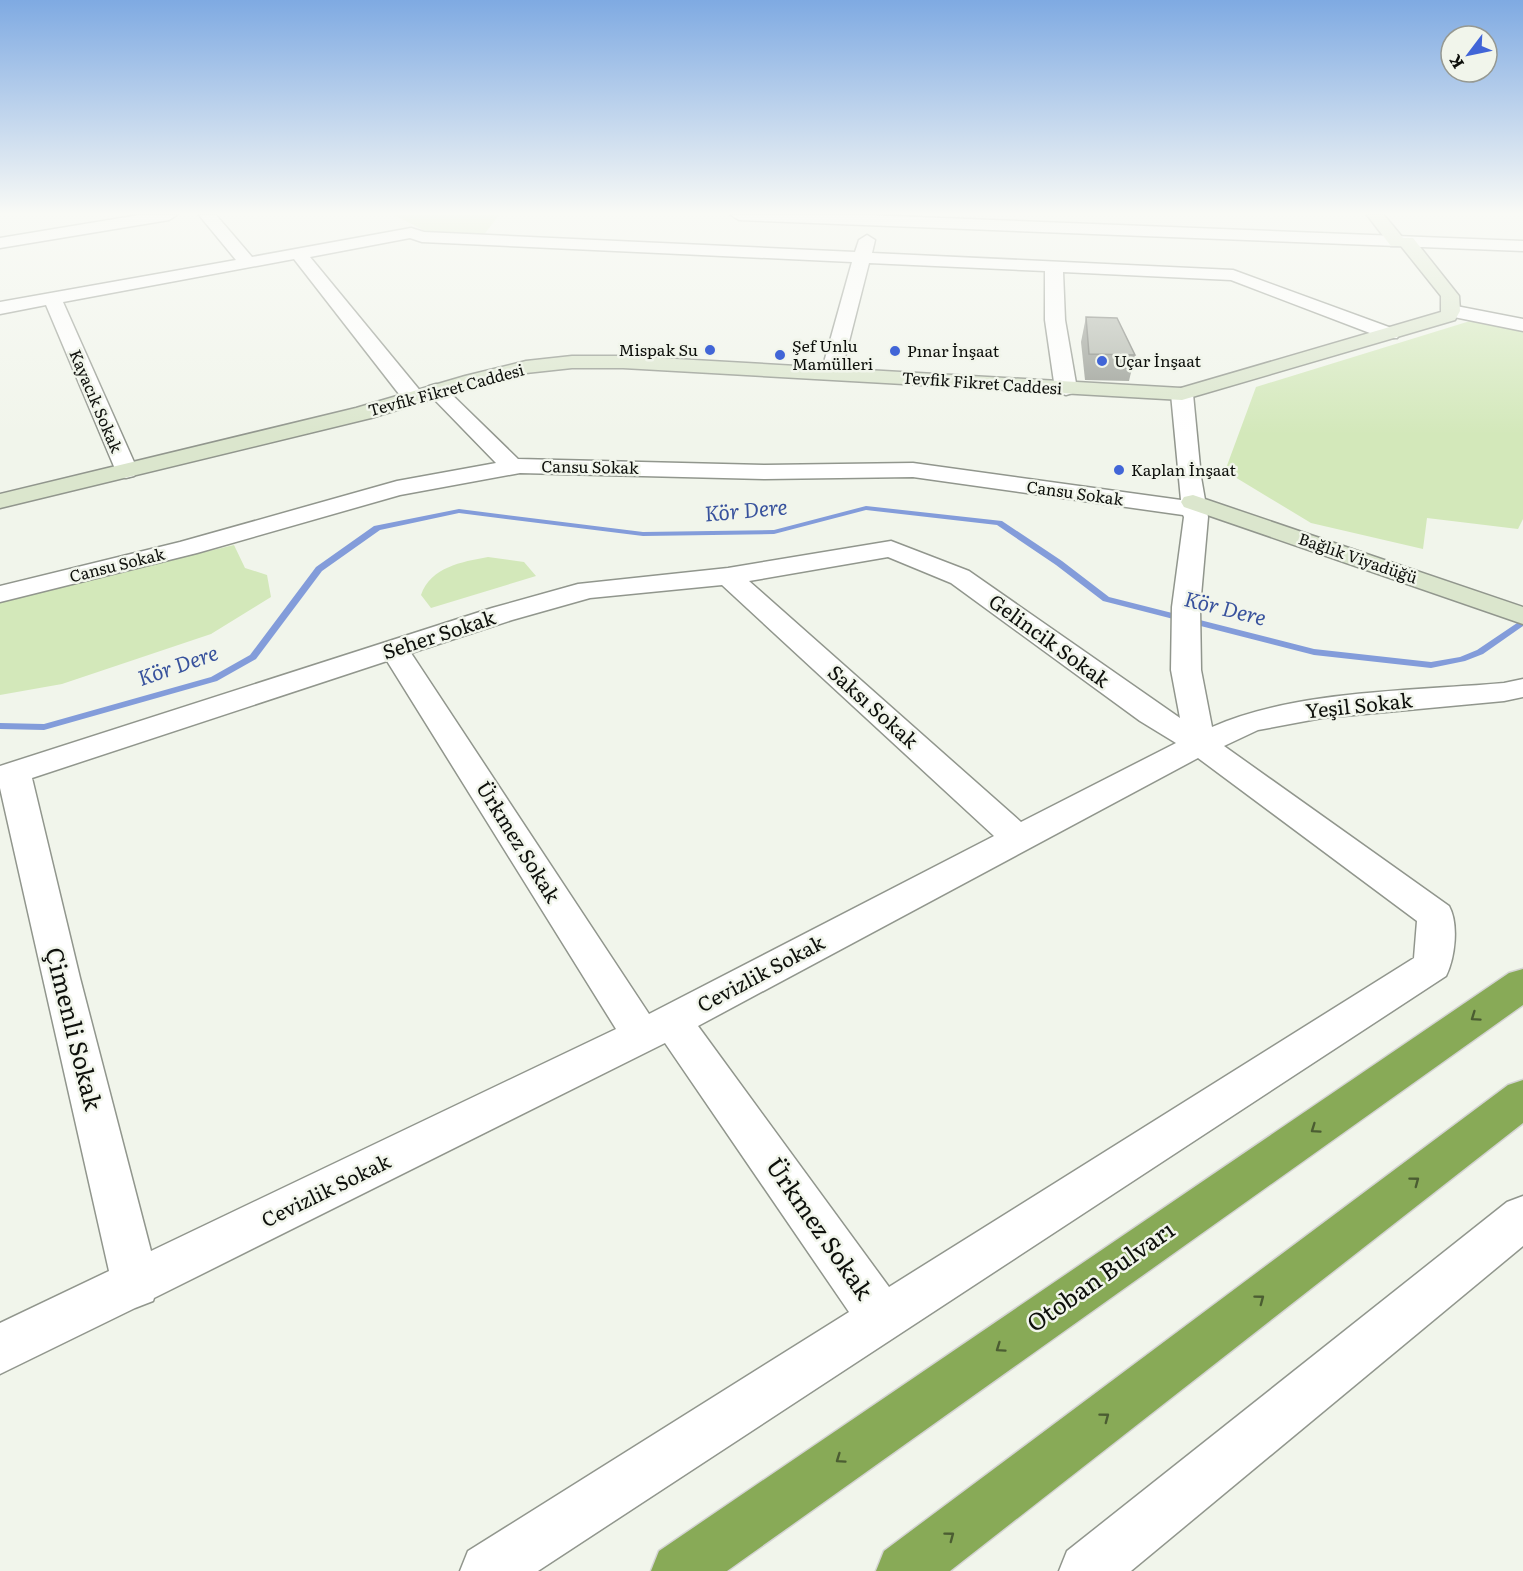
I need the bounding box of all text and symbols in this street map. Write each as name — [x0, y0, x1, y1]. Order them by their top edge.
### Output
north arrow — [1439, 24, 1499, 84]
text: K — [1442, 50, 1469, 74]
place label: Şef Unlu Mamülleri — [792, 333, 873, 375]
place label: Mispak Su — [619, 337, 698, 361]
place label: Pınar İnşaat — [907, 338, 1000, 362]
marker: Mispak Su — [703, 343, 717, 357]
marker: Pınar İnşaat — [888, 344, 902, 358]
street label: Kayacık Sokak — [64, 345, 130, 456]
marker: Şef Unlu Mamülleri — [773, 348, 787, 362]
place label: Uçar İnşaat — [1114, 348, 1202, 372]
marker: Uçar İnşaat — [1095, 354, 1109, 368]
street label: Tevfik Fikret Caddesi — [365, 357, 526, 421]
street label: Tevfik Fikret Caddesi — [901, 364, 1063, 400]
street label: Cansu Sokak — [541, 453, 639, 479]
place label: Kaplan İnşaat — [1131, 457, 1237, 481]
marker: Kaplan İnşaat — [1112, 463, 1126, 477]
street label: Cansu Sokak — [1025, 473, 1125, 511]
water label: Kör Dere — [703, 489, 789, 528]
street label: Bağlık Viyadüğü — [1296, 525, 1421, 589]
street label: Cansu Sokak — [67, 541, 167, 587]
water label: Kör Dere — [1181, 581, 1270, 632]
street label: Gelincik Sokak — [984, 585, 1117, 694]
street label: Seher Sokak — [378, 600, 500, 665]
water label: Kör Dere — [133, 635, 222, 692]
street label: Saksı Sokak — [822, 657, 927, 755]
street label: Yeşil Sokak — [1304, 683, 1415, 725]
street label: Ürkmez Sokak — [470, 774, 570, 908]
street label: Cevizlik Sokak — [691, 926, 830, 1018]
street label: Çimenli Sokak — [38, 943, 113, 1114]
one-way arrow — [1471, 1010, 1482, 1021]
one-way arrow — [1311, 1122, 1322, 1133]
street label: Cevizlik Sokak — [255, 1145, 396, 1233]
street label: Ürkmez Sokak — [759, 1149, 883, 1306]
one-way arrow — [1408, 1177, 1419, 1188]
street label: Otoban Bulvarı — [1019, 1211, 1181, 1339]
one-way arrow — [1253, 1295, 1264, 1306]
one-way arrow — [995, 1341, 1006, 1352]
one-way arrow — [1098, 1414, 1109, 1425]
one-way arrow — [835, 1452, 846, 1463]
one-way arrow — [943, 1532, 954, 1543]

